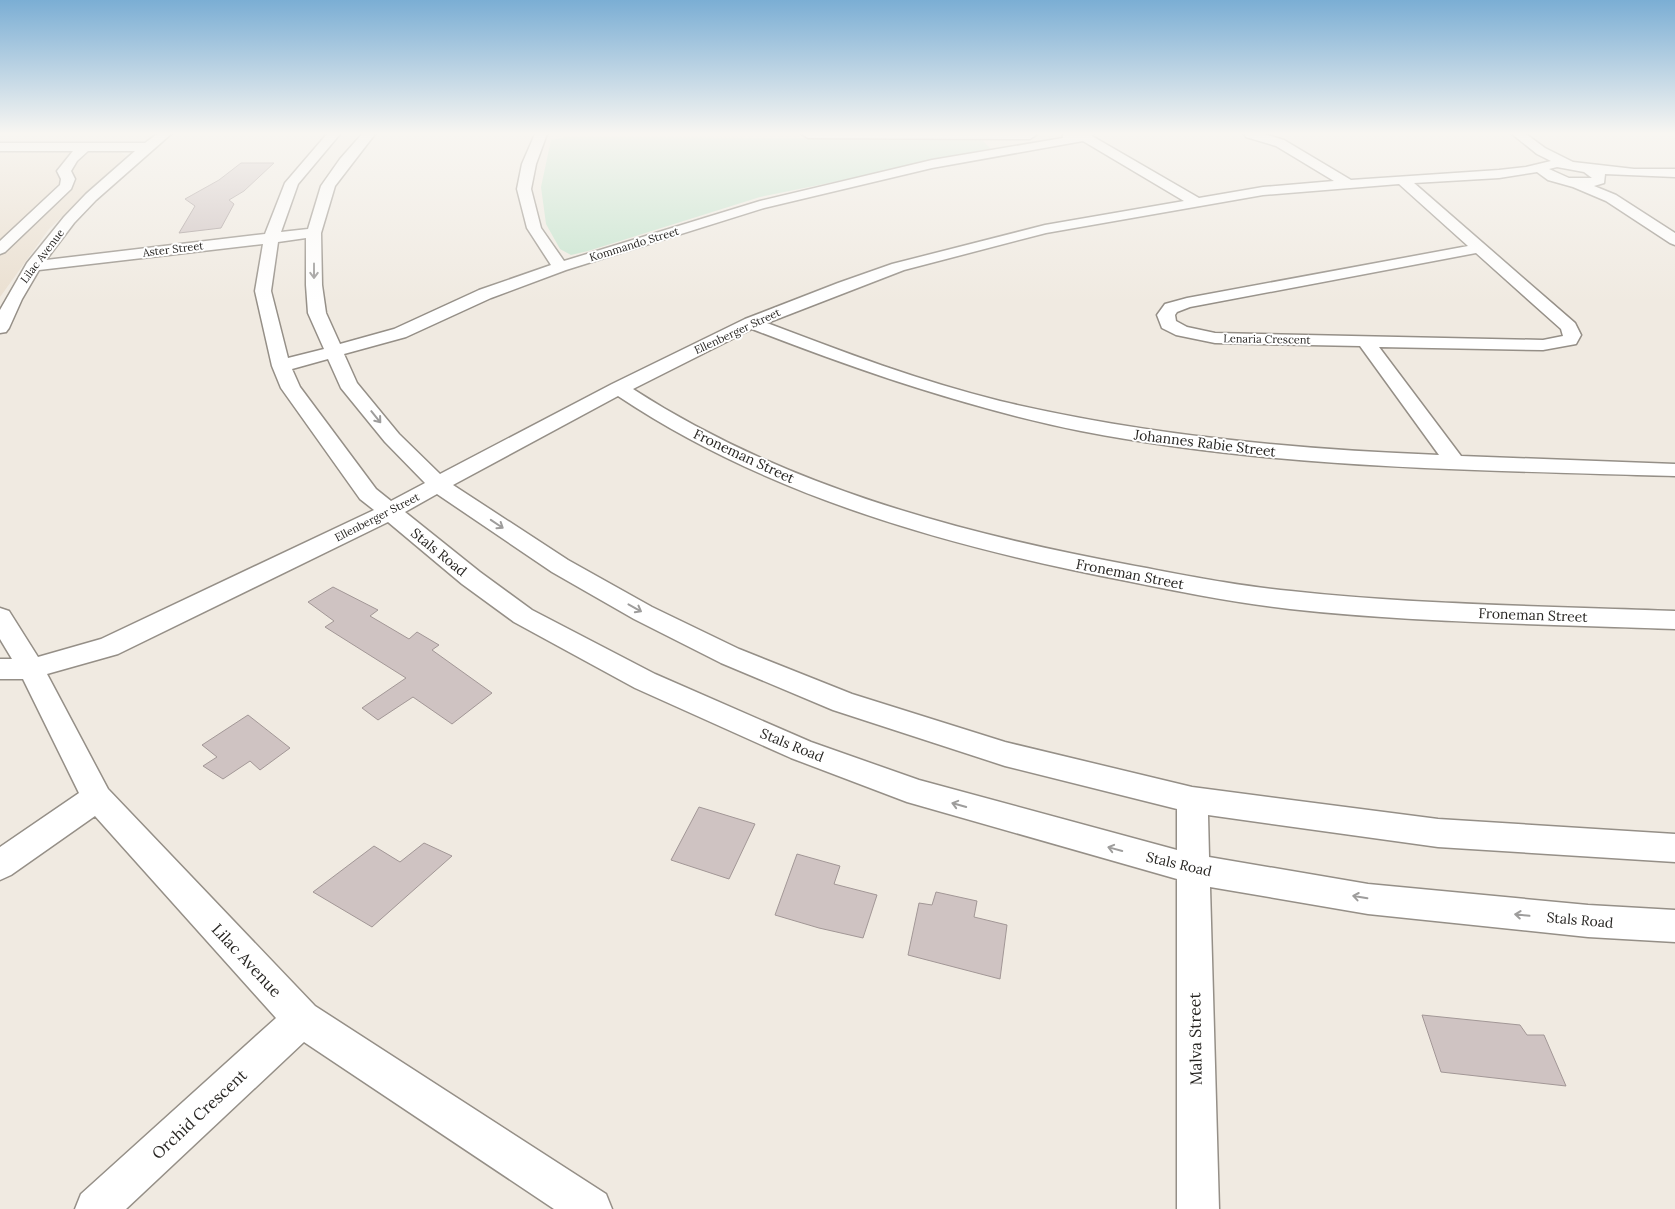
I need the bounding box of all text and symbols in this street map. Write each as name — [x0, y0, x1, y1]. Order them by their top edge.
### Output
street label: Kommando Street — [588, 224, 681, 264]
street label: Lilac Avenue — [17, 226, 67, 286]
street label: Aster Street — [141, 238, 205, 260]
one-way arrow — [309, 263, 319, 279]
street label: Ellenberger Street — [692, 305, 783, 357]
street label: Lenaria Crescent — [1223, 331, 1311, 347]
one-way arrow — [370, 411, 381, 424]
street label: Froneman Street — [691, 425, 798, 488]
street label: Johannes Rabie Street — [1132, 425, 1278, 461]
street label: Ellenberger Street — [332, 489, 422, 544]
one-way arrow — [490, 519, 504, 529]
street label: Stals Road — [407, 524, 471, 580]
street label: Froneman Street — [1075, 555, 1186, 593]
one-way arrow — [628, 604, 642, 614]
street label: Froneman Street — [1478, 604, 1589, 626]
street label: Stals Road — [758, 724, 826, 766]
one-way arrow — [951, 799, 967, 809]
one-way arrow — [1108, 843, 1124, 853]
street label: Stals Road — [1144, 848, 1214, 880]
one-way arrow — [1353, 892, 1369, 902]
street label: Stals Road — [1546, 908, 1614, 932]
one-way arrow — [1514, 910, 1530, 920]
street label: Lilac Avenue — [208, 919, 286, 1001]
street label: Malva Street — [1184, 992, 1206, 1086]
street label: Orchid Crescent — [147, 1064, 251, 1163]

